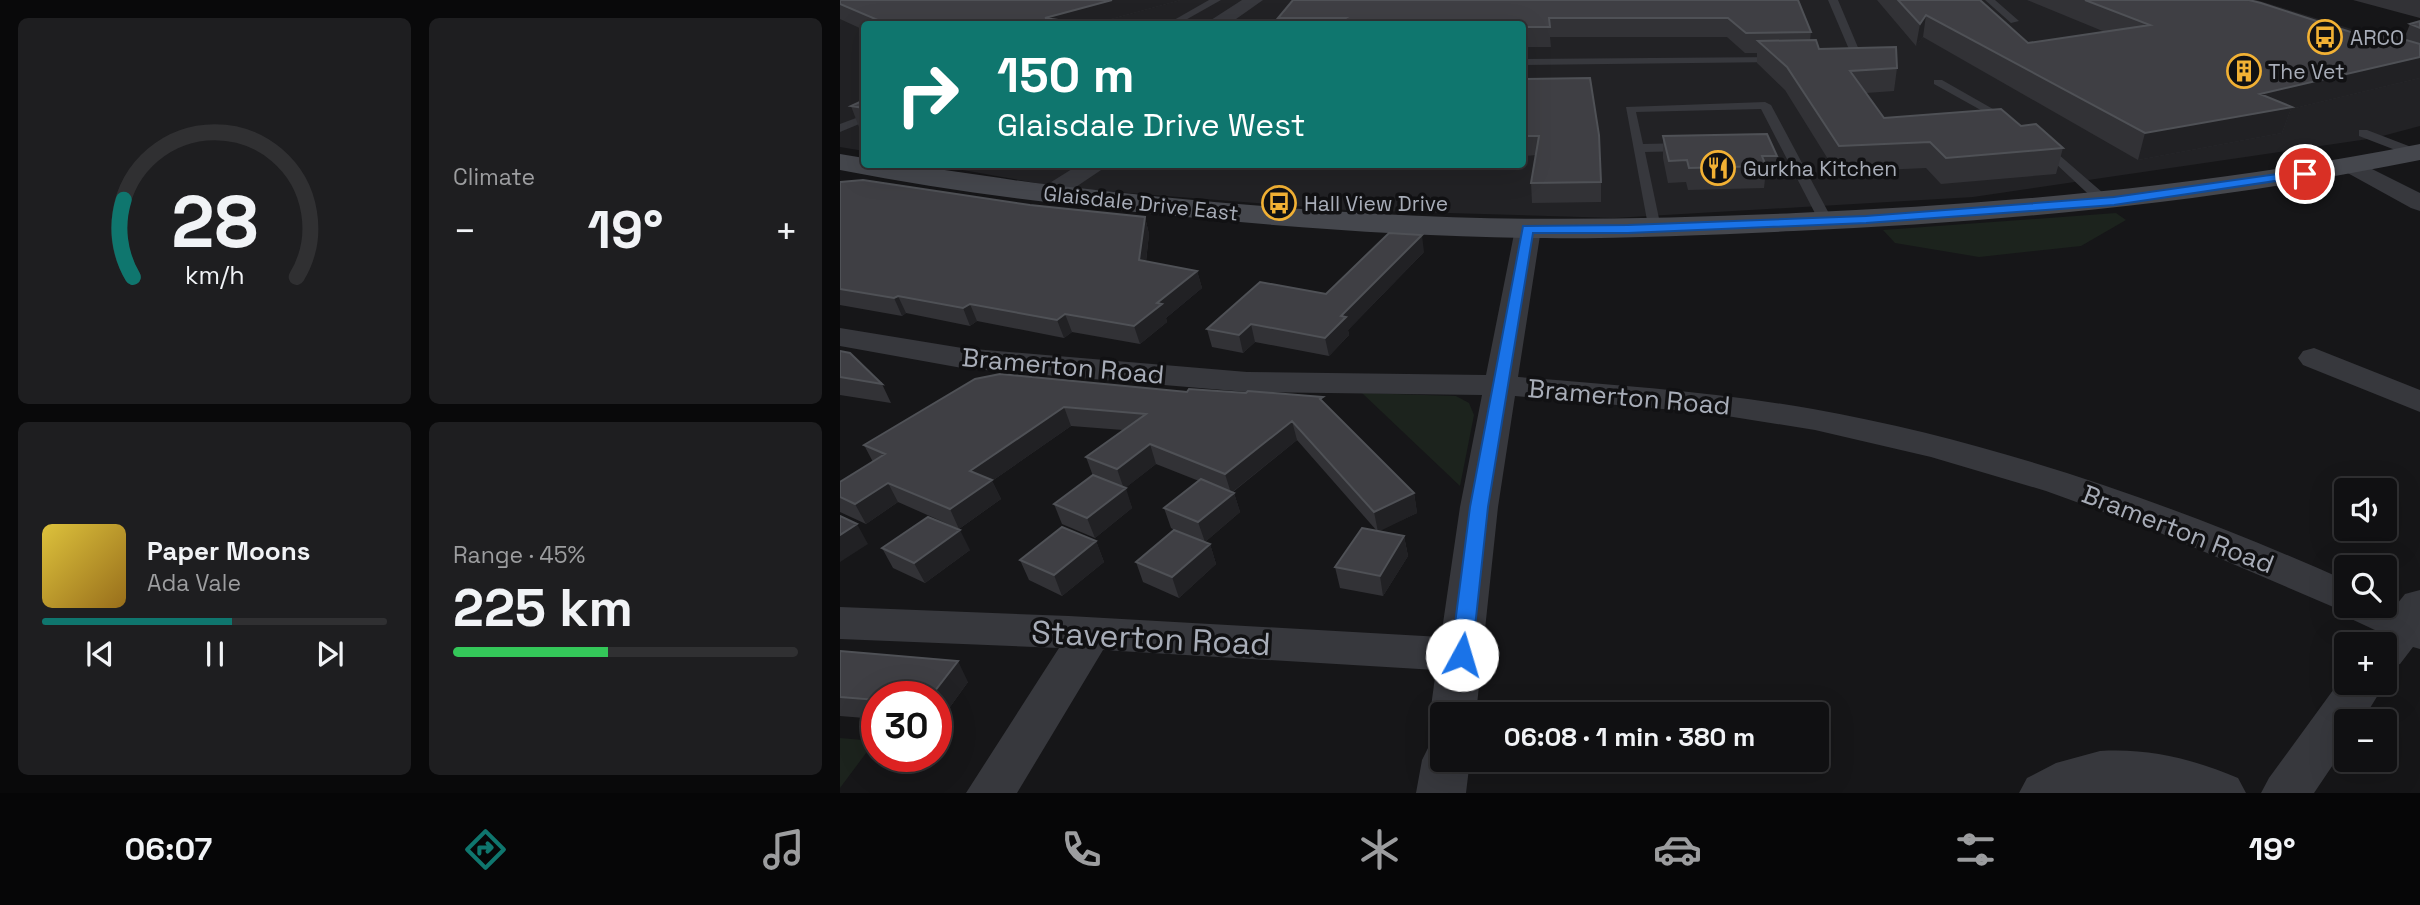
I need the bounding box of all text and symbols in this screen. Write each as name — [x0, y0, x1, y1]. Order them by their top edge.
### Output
bus stop icon: ARCO — [2306, 18, 2344, 56]
place label: ARCO — [2350, 24, 2404, 51]
text: 150 m — [997, 44, 1135, 106]
icon: right — [882, 49, 973, 140]
building icon: The Vet — [2225, 52, 2263, 90]
place label: The Vet — [2268, 58, 2345, 85]
text: Glaisdale Drive West — [997, 105, 1305, 145]
pin — [2275, 144, 2335, 204]
restaurant icon: Gurkha Kitchen — [1699, 149, 1737, 187]
place label: Gurkha Kitchen — [1743, 155, 1897, 182]
icon: arrive — [2286, 155, 2324, 193]
text: Climate — [453, 162, 535, 192]
text: 28 — [171, 175, 258, 268]
street label: Glaisdale Drive East — [1042, 179, 1240, 227]
bus stop icon: Hall View Drive — [1260, 184, 1298, 222]
place label: Hall View Drive — [1304, 190, 1448, 217]
text: 19° — [587, 197, 664, 263]
text: − — [453, 207, 477, 255]
text: + — [774, 207, 798, 255]
text: km/h — [185, 259, 244, 291]
street label: Bramerton Road — [960, 340, 1166, 392]
street label: Bramerton Road — [1526, 371, 1732, 423]
street label: Bramerton Road — [2077, 477, 2279, 581]
map controls — [2334, 478, 2397, 772]
button: sound — [2334, 478, 2397, 541]
text: Paper Moons — [147, 534, 310, 568]
text: Range · 45% — [453, 540, 585, 570]
button: search — [2334, 555, 2397, 618]
text: Ada Vale — [147, 568, 241, 598]
text: 225 km — [453, 575, 633, 641]
street label: Staverton Road — [1030, 612, 1272, 664]
position arrow — [1425, 618, 1499, 692]
button: + — [2334, 632, 2397, 695]
icon: previous — [81, 635, 119, 673]
icon: pause — [196, 635, 234, 673]
icon: next — [311, 635, 349, 673]
speed limit sign: 30 — [861, 681, 952, 772]
button: − — [2334, 709, 2397, 772]
text: 06:08 · 1 min · 380 m — [1504, 720, 1755, 754]
icon: directions — [461, 825, 510, 874]
icon: music — [759, 825, 808, 874]
icon: phone — [1057, 825, 1106, 874]
icon: climate — [1355, 825, 1404, 874]
icon: car — [1653, 825, 1702, 874]
icon: filters — [1951, 825, 2000, 874]
text: 06:07 — [124, 829, 212, 869]
text: 19° — [2249, 829, 2296, 869]

